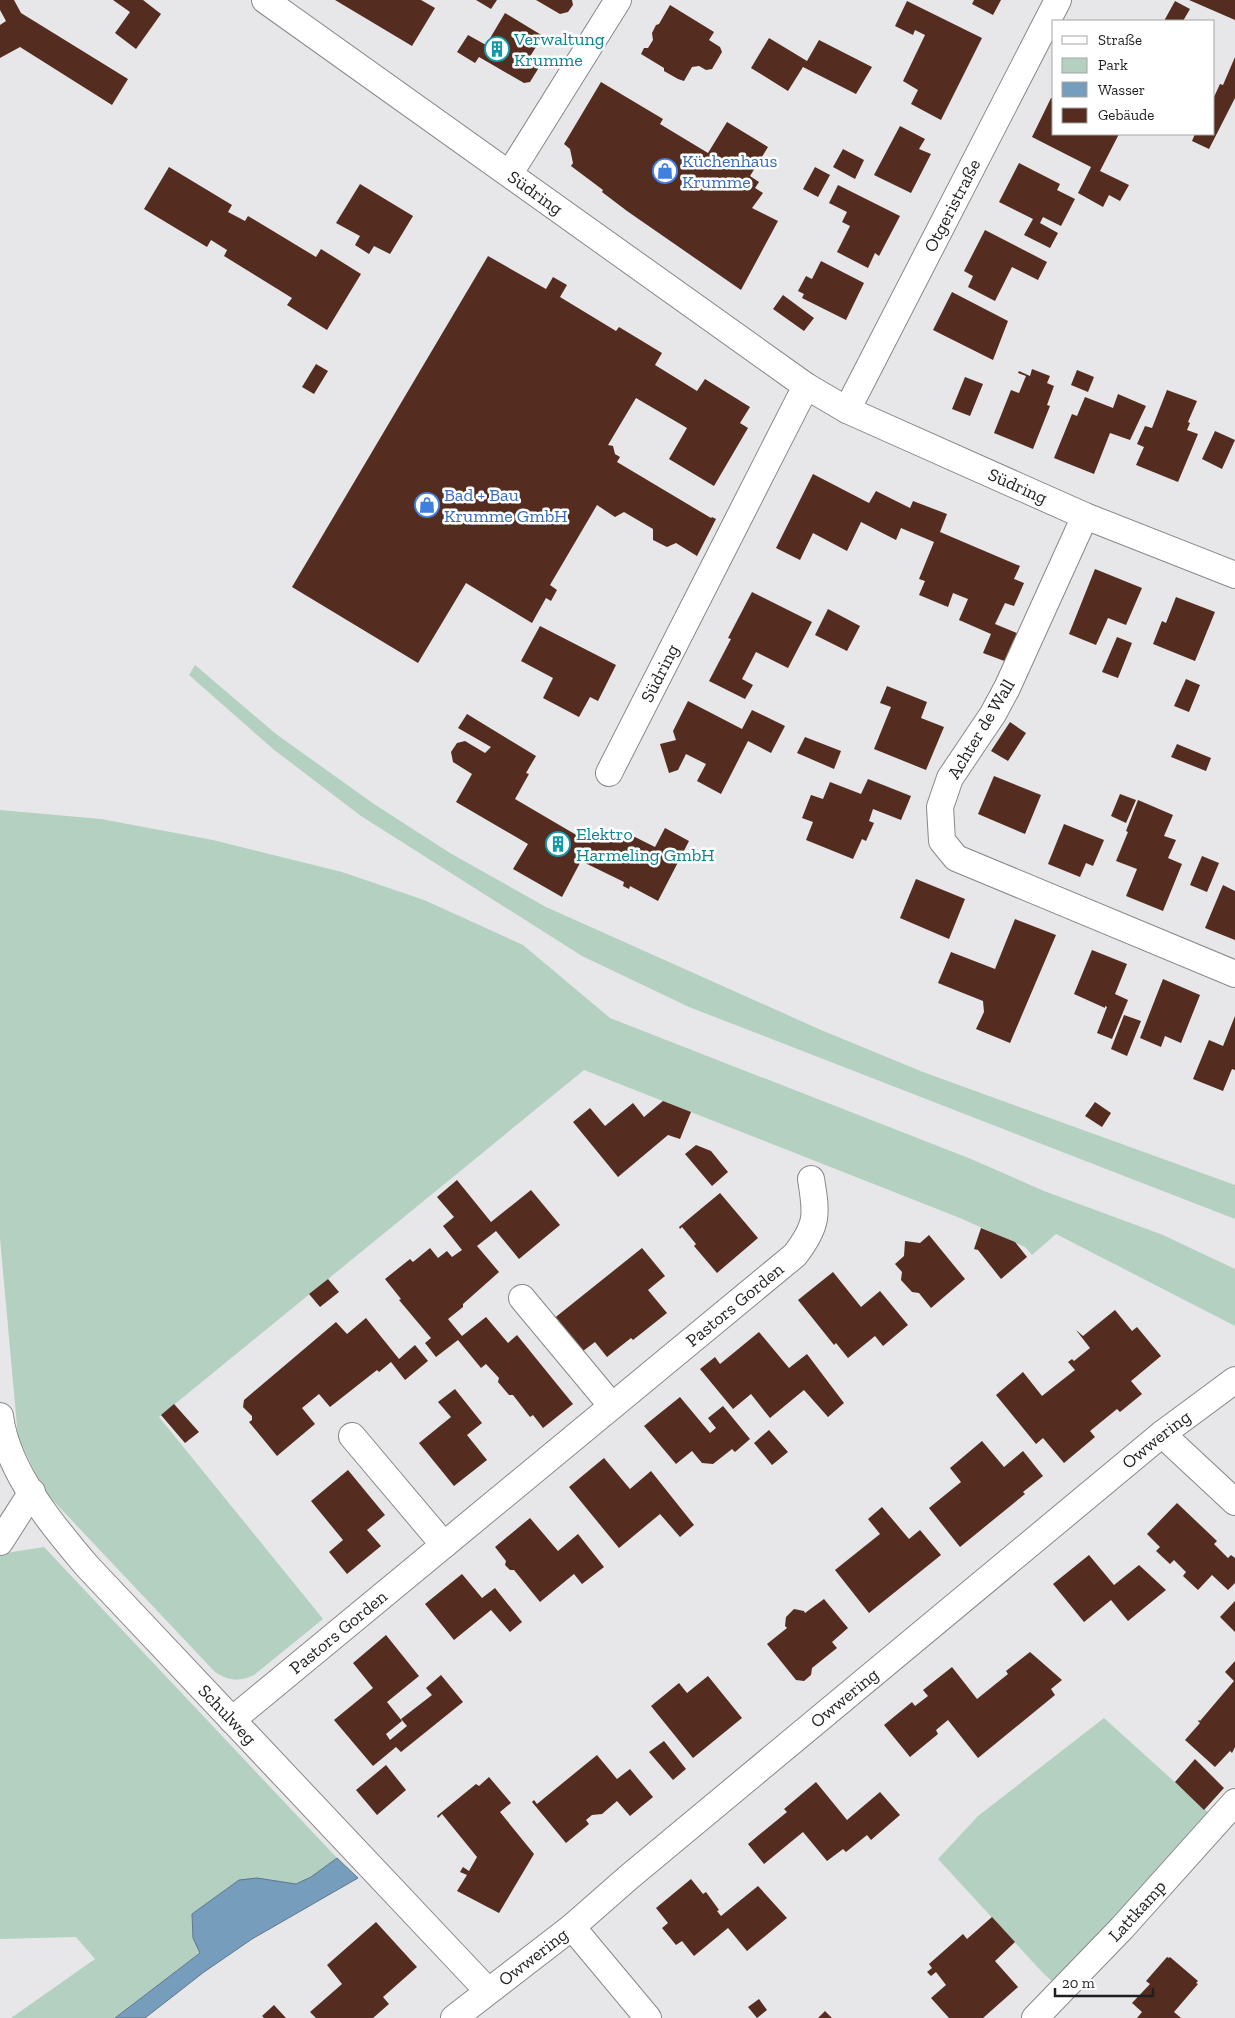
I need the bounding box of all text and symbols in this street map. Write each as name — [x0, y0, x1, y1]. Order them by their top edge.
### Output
legend — [1052, 20, 1215, 135]
place label: Verwaltung Krumme — [513, 28, 605, 71]
text: Straße — [1098, 31, 1142, 49]
building icon: Verwaltung Krumme — [484, 36, 510, 62]
text: Park — [1098, 56, 1128, 74]
text: Wasser — [1098, 81, 1145, 99]
text: Gebäude — [1098, 106, 1154, 124]
place label: Küchenhaus Krumme — [682, 150, 778, 193]
street label: Otgeristraße — [919, 155, 985, 256]
shop icon: Küchenhaus Krumme — [652, 158, 678, 184]
street label: Südring — [503, 166, 567, 220]
street label: Südring — [985, 463, 1051, 509]
place label: Bad + Bau Krumme GmbH — [444, 484, 568, 527]
shop icon: Bad + Bau Krumme GmbH — [414, 492, 440, 518]
street label: Südring — [636, 640, 684, 706]
street label: Achter de Wall — [943, 675, 1019, 783]
place label: Elektro Harmeling GmbH — [576, 823, 715, 866]
building icon: Elektro Harmeling GmbH — [545, 831, 571, 857]
street label: Pastors Gorden — [681, 1258, 789, 1352]
street label: Owwering — [1117, 1405, 1195, 1474]
street label: Pastors Gorden — [285, 1585, 392, 1679]
street label: Owwering — [806, 1663, 883, 1733]
street label: Schulweg — [194, 1680, 261, 1749]
street label: Lattkamp — [1104, 1876, 1171, 1946]
street label: Owwering — [494, 1923, 572, 1991]
scale bar — [1055, 1966, 1152, 1998]
text: 20 m — [1062, 1974, 1095, 1992]

